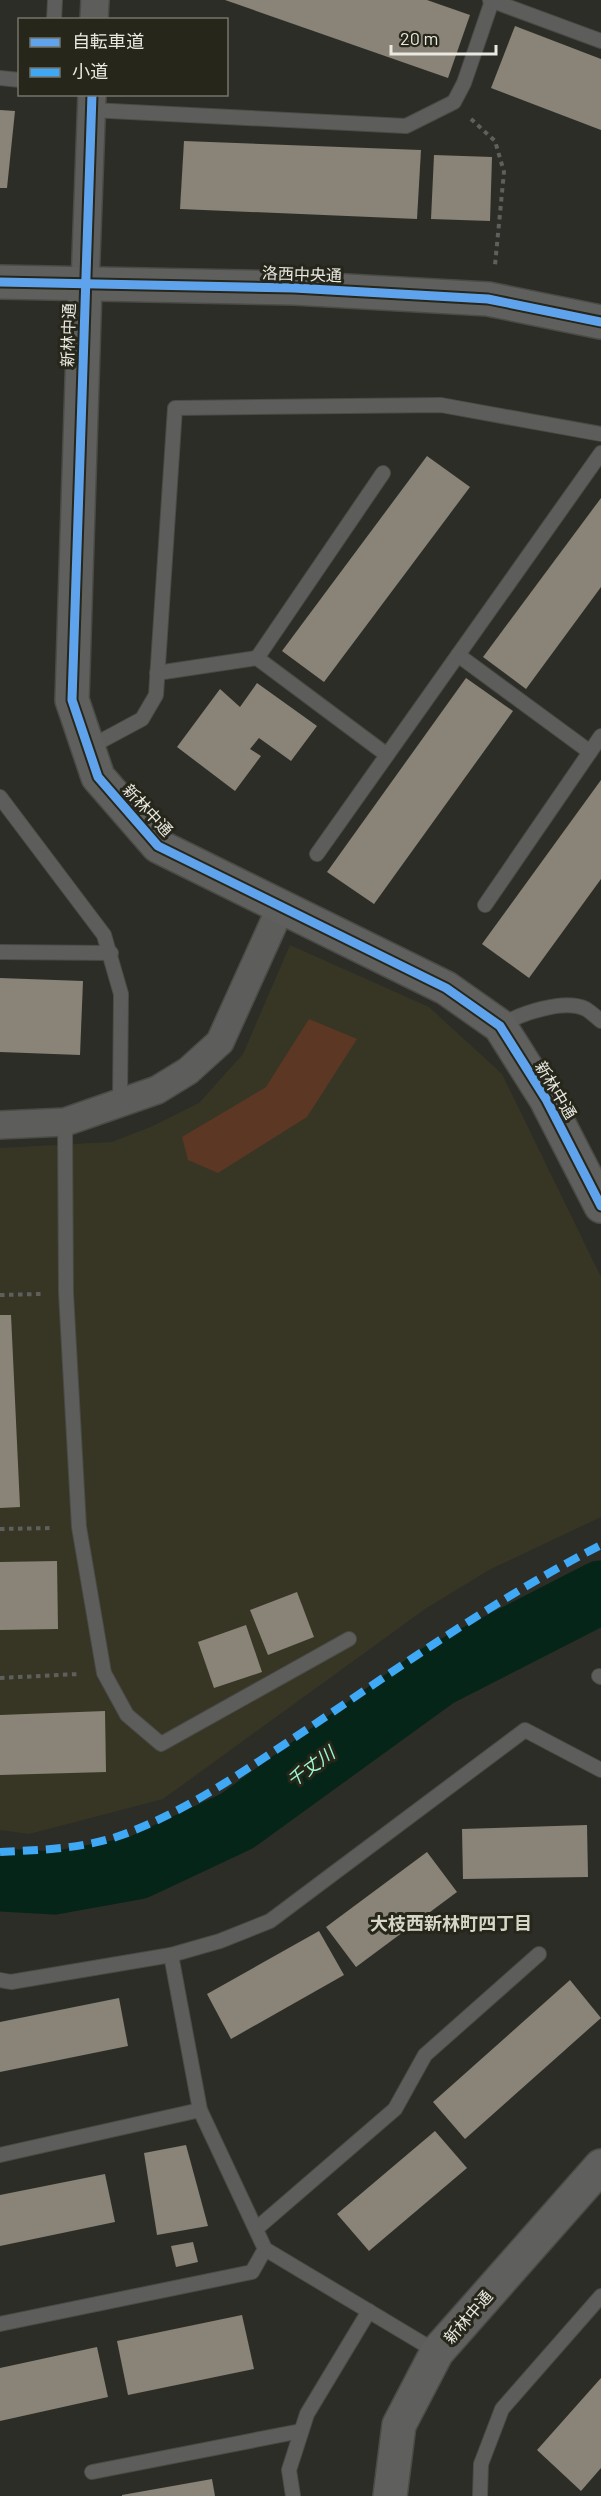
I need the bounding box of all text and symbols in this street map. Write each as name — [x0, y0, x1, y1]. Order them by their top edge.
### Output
legend — [18, 18, 228, 96]
scale bar — [391, 18, 496, 56]
text: 20 m — [400, 27, 438, 49]
text: 自転車道 — [72, 30, 144, 52]
text: 小道 — [72, 60, 108, 82]
street label: 洛西中央通 — [262, 263, 342, 284]
street label: 新林中通 — [57, 303, 78, 367]
street label: 新林中通 — [120, 780, 177, 840]
street label: 新林中通 — [532, 1057, 581, 1122]
water label: 千丈川 — [282, 1740, 340, 1791]
district label: 大枝西新林町四丁目 — [370, 1912, 532, 1934]
street label: 新林中通 — [439, 2286, 496, 2347]

